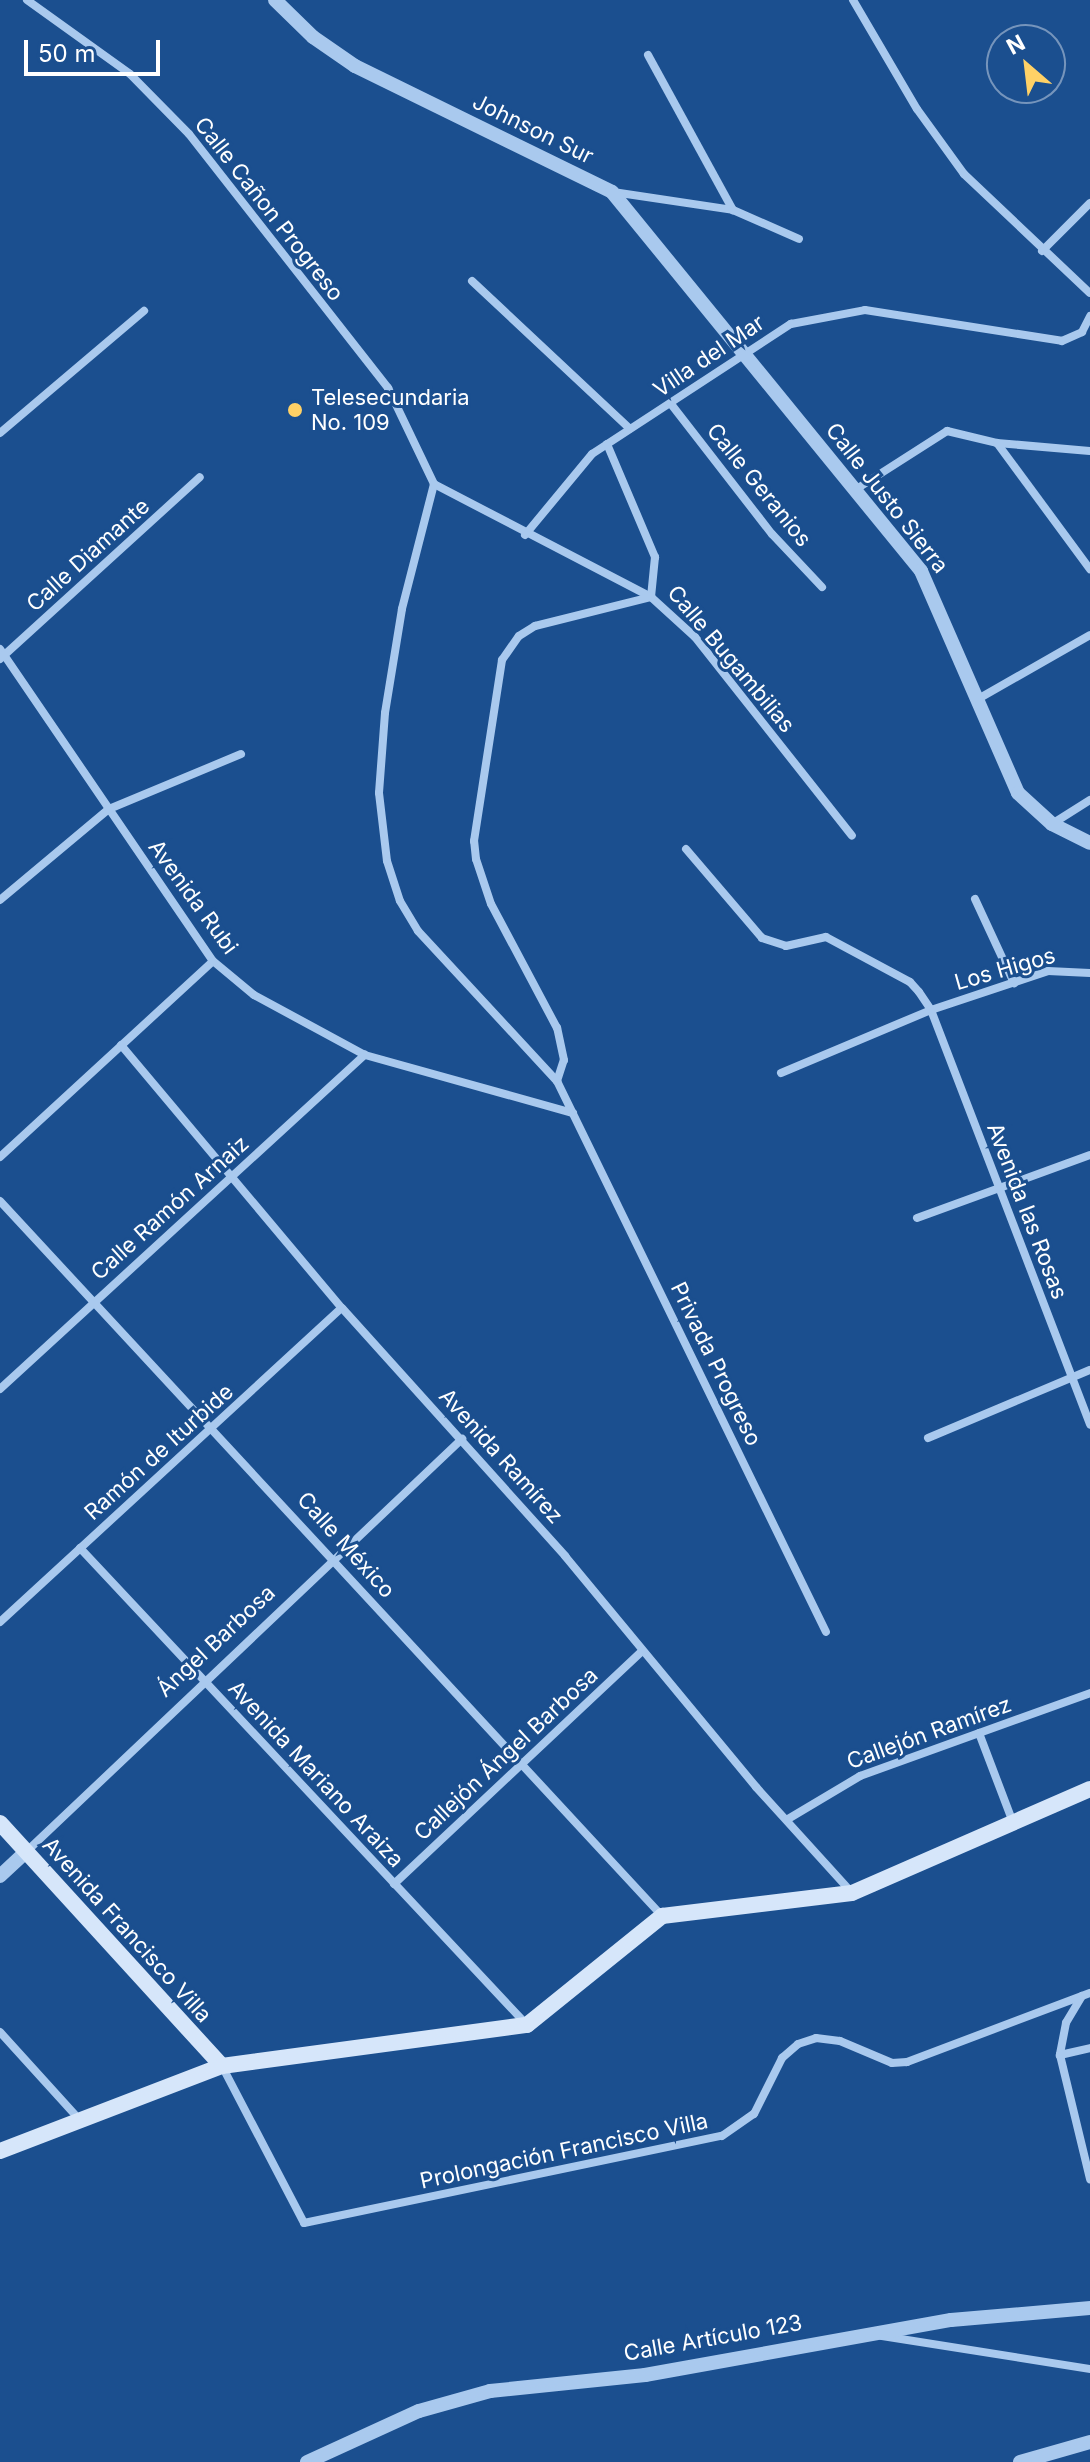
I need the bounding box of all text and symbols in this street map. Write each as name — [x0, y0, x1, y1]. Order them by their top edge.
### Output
scale bar — [28, 24, 164, 74]
north arrow — [986, 24, 1066, 104]
text: N — [1002, 29, 1029, 60]
text: 50 m — [38, 39, 96, 68]
street label: Johnson Sur — [468, 88, 598, 170]
street label: Calle Cañon Progreso — [189, 112, 349, 306]
street label: Villa del Mar — [649, 309, 769, 403]
place label: Telesecundaria No. 109 — [311, 384, 470, 436]
marker: Telesecundaria No. 109 — [286, 401, 304, 419]
street label: Calle Geranios — [701, 418, 817, 552]
street label: Calle Justo Sierra — [820, 418, 954, 578]
street label: Calle Diamante — [21, 493, 155, 617]
street label: Calle Bugambilias — [662, 580, 800, 738]
street label: Avenida Rubi — [143, 835, 243, 959]
street label: Los Higos — [952, 942, 1058, 996]
street label: Avenida las Rosas — [981, 1119, 1073, 1303]
street label: Calle Ramón Arnaiz — [86, 1130, 254, 1286]
street label: Privada Progreso — [665, 1278, 767, 1450]
street label: Ramón de Iturbide — [79, 1378, 239, 1526]
street label: Avenida Ramírez — [434, 1383, 568, 1529]
street label: Calle México — [292, 1487, 400, 1603]
street label: Ángel Barbosa — [151, 1580, 281, 1702]
street label: Callejón Ángel Barbosa — [409, 1662, 603, 1846]
street label: Avenida Mariano Araiza — [223, 1675, 409, 1873]
street label: Callejón Ramírez — [843, 1691, 1015, 1775]
street label: Avenida Francisco Villa — [37, 1832, 217, 2028]
street label: Prolongación Francisco Villa — [418, 2108, 710, 2194]
street label: Calle Artículo 123 — [622, 2309, 804, 2367]

